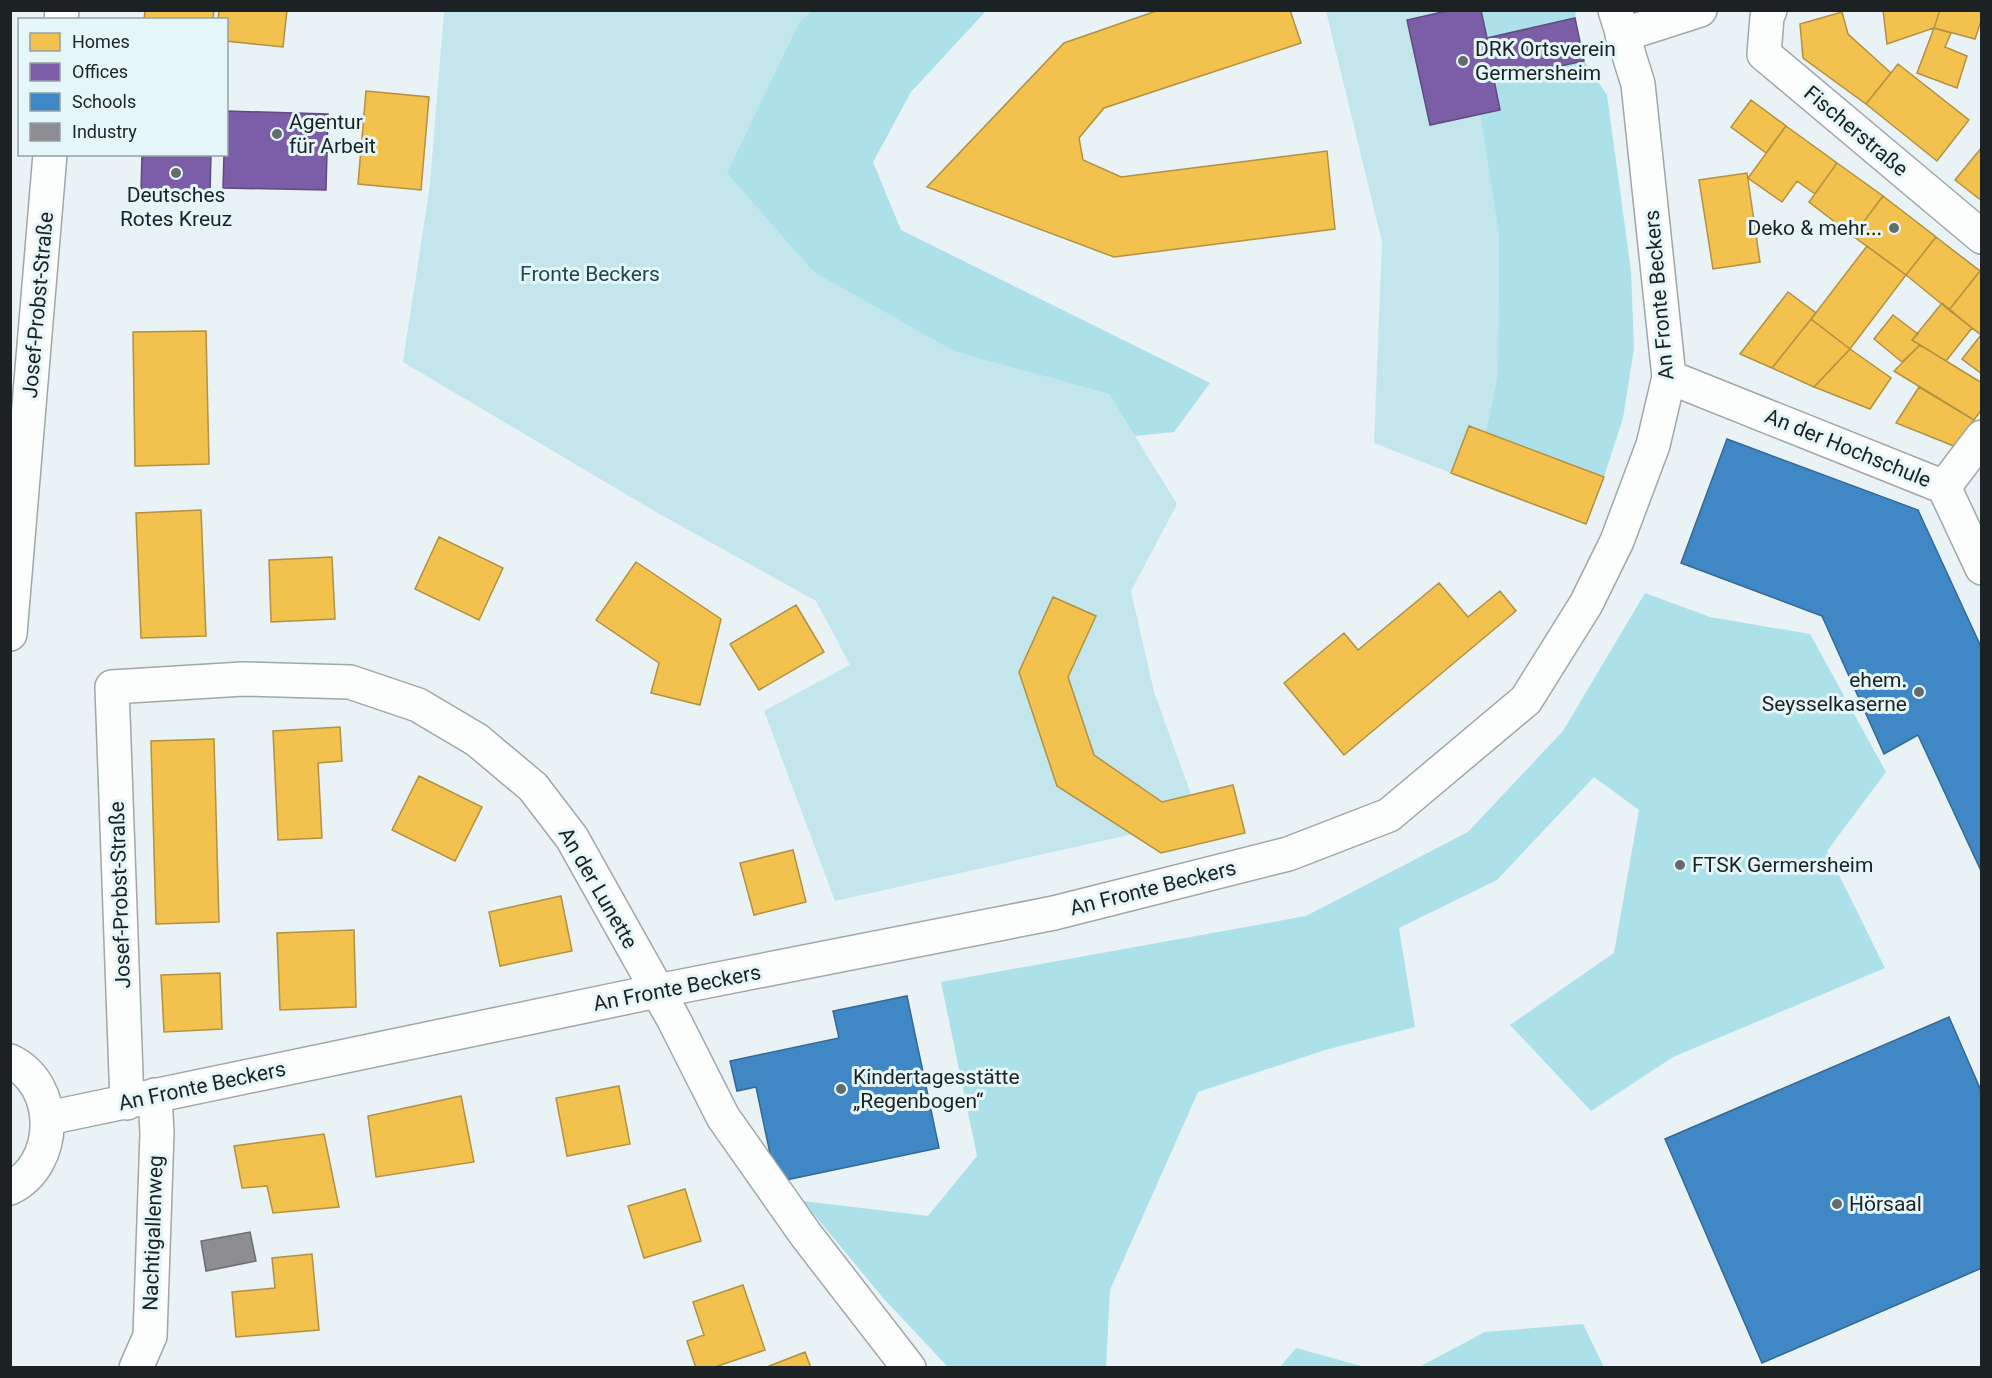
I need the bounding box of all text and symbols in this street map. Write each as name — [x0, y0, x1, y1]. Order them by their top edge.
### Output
legend — [18, 18, 228, 156]
text: Homes — [72, 31, 130, 52]
place label: DRK Ortsverein Germersheim — [1475, 37, 1616, 85]
marker: DRK Ortsverein Germersheim — [1456, 54, 1470, 68]
text: Offices — [72, 61, 128, 82]
street label: Fischerstraße — [1799, 81, 1913, 181]
text: Schools — [72, 91, 136, 112]
place label: Agentur für Arbeit — [289, 110, 376, 158]
text: Industry — [72, 121, 137, 142]
marker: Agentur für Arbeit — [270, 127, 284, 141]
marker: Deutsches Rotes Kreuz — [169, 166, 183, 180]
place label: Deutsches Rotes Kreuz — [120, 183, 232, 231]
street label: An Fronte Beckers — [1640, 209, 1678, 381]
street label: Josef-Probst-Straße — [18, 211, 58, 399]
place label: Deko & mehr... — [1747, 216, 1882, 240]
marker: Deko & mehr... — [1887, 221, 1901, 235]
park label: Fronte Beckers — [520, 262, 660, 286]
street label: An der Hochschule — [1762, 404, 1934, 492]
place label: ehem. Seysselkaserne — [1762, 668, 1907, 716]
marker: ehem. Seysselkaserne — [1912, 685, 1926, 699]
street label: Josef-Probst-Straße — [105, 801, 135, 989]
street label: An der Lunette — [554, 823, 642, 953]
place label: FTSK Germersheim — [1692, 853, 1873, 877]
street label: An Fronte Beckers — [1067, 856, 1239, 920]
marker: FTSK Germersheim — [1673, 858, 1687, 872]
street label: An Fronte Beckers — [591, 960, 763, 1016]
street label: An Fronte Beckers — [116, 1057, 288, 1115]
place label: Kindertagesstätte „Regenbogen“ — [853, 1065, 1020, 1113]
marker: Kindertagesstätte „Regenbogen“ — [834, 1082, 848, 1096]
street label: Nachtigallenweg — [138, 1155, 168, 1311]
place label: Hörsaal — [1849, 1192, 1922, 1216]
marker: Hörsaal — [1830, 1197, 1844, 1211]

